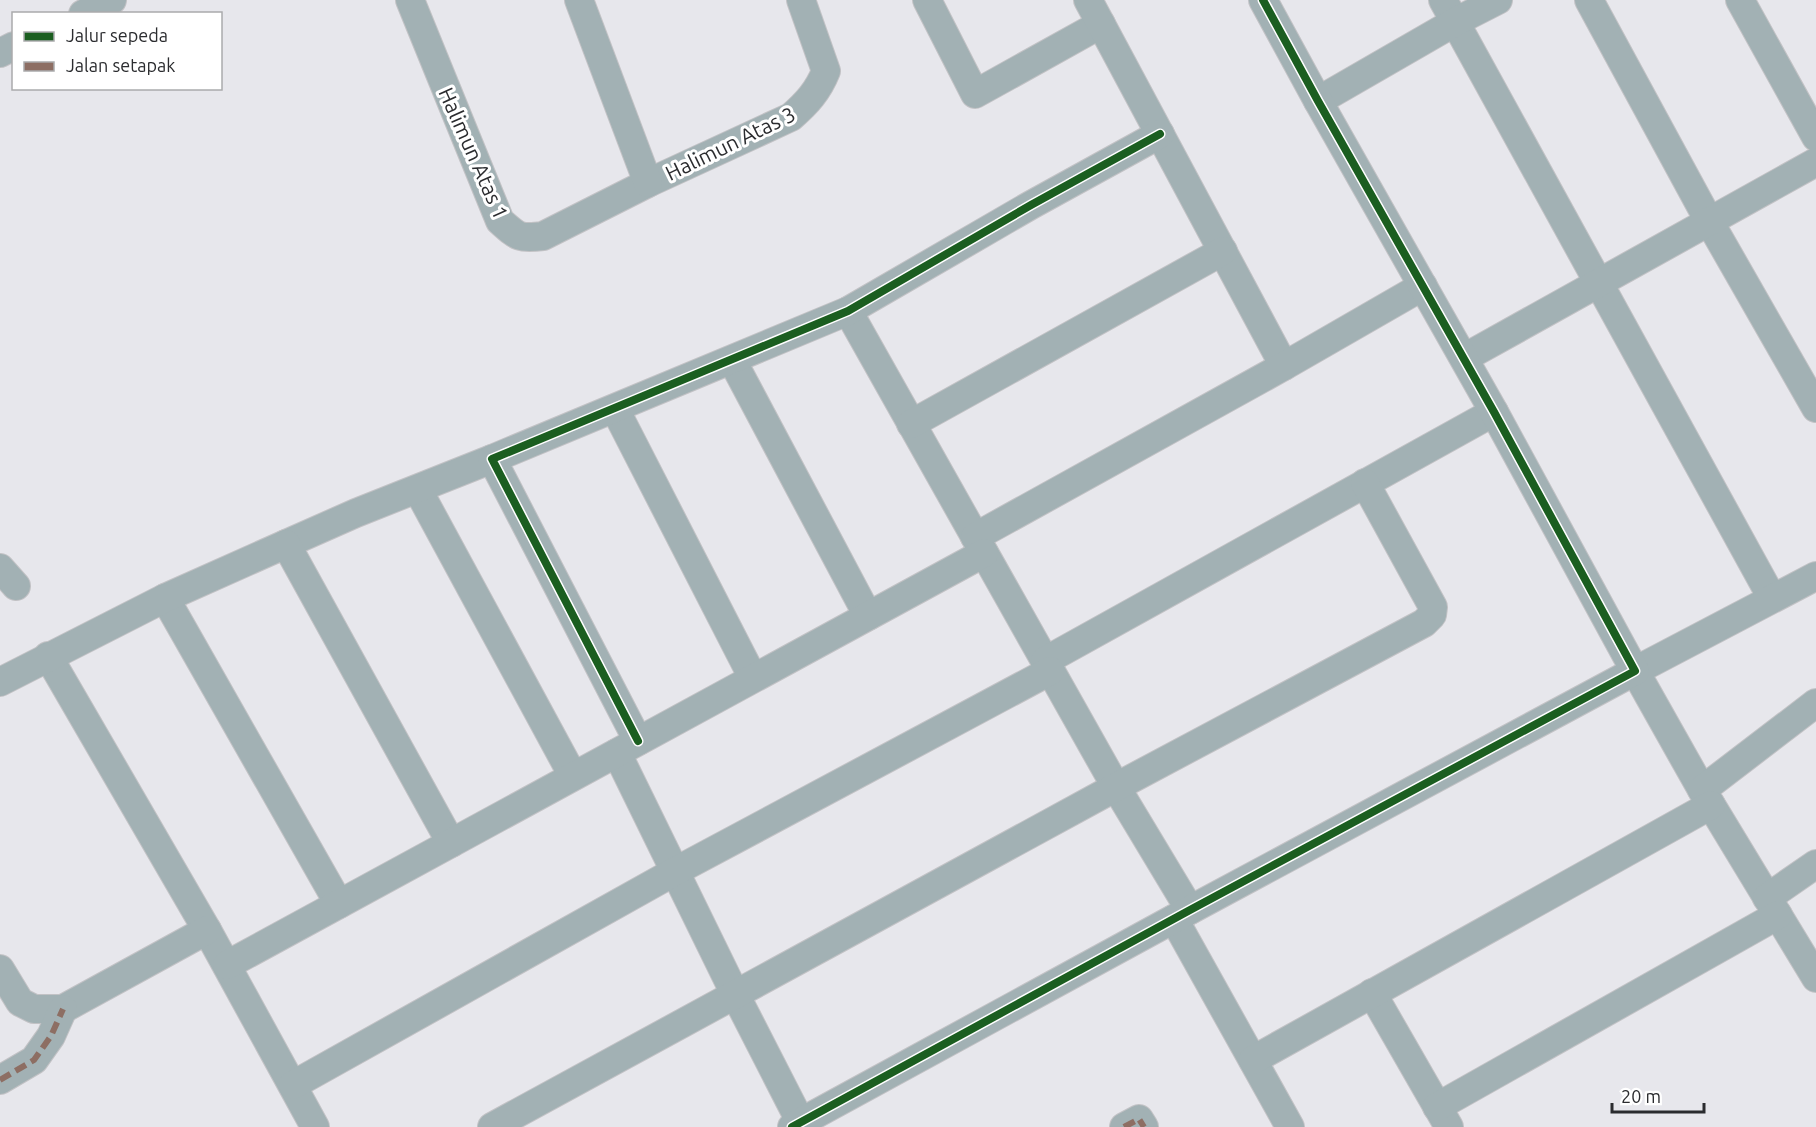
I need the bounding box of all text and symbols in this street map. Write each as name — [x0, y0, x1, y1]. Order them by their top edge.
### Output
legend — [12, 12, 222, 90]
text: Jalur sepeda — [66, 25, 168, 45]
text: Jalan setapak — [66, 55, 175, 75]
street label: Halimun Atas 1 — [434, 84, 514, 222]
street label: Halimun Atas 3 — [661, 101, 799, 185]
scale bar — [1612, 1076, 1704, 1114]
text: 20 m — [1621, 1086, 1661, 1106]

